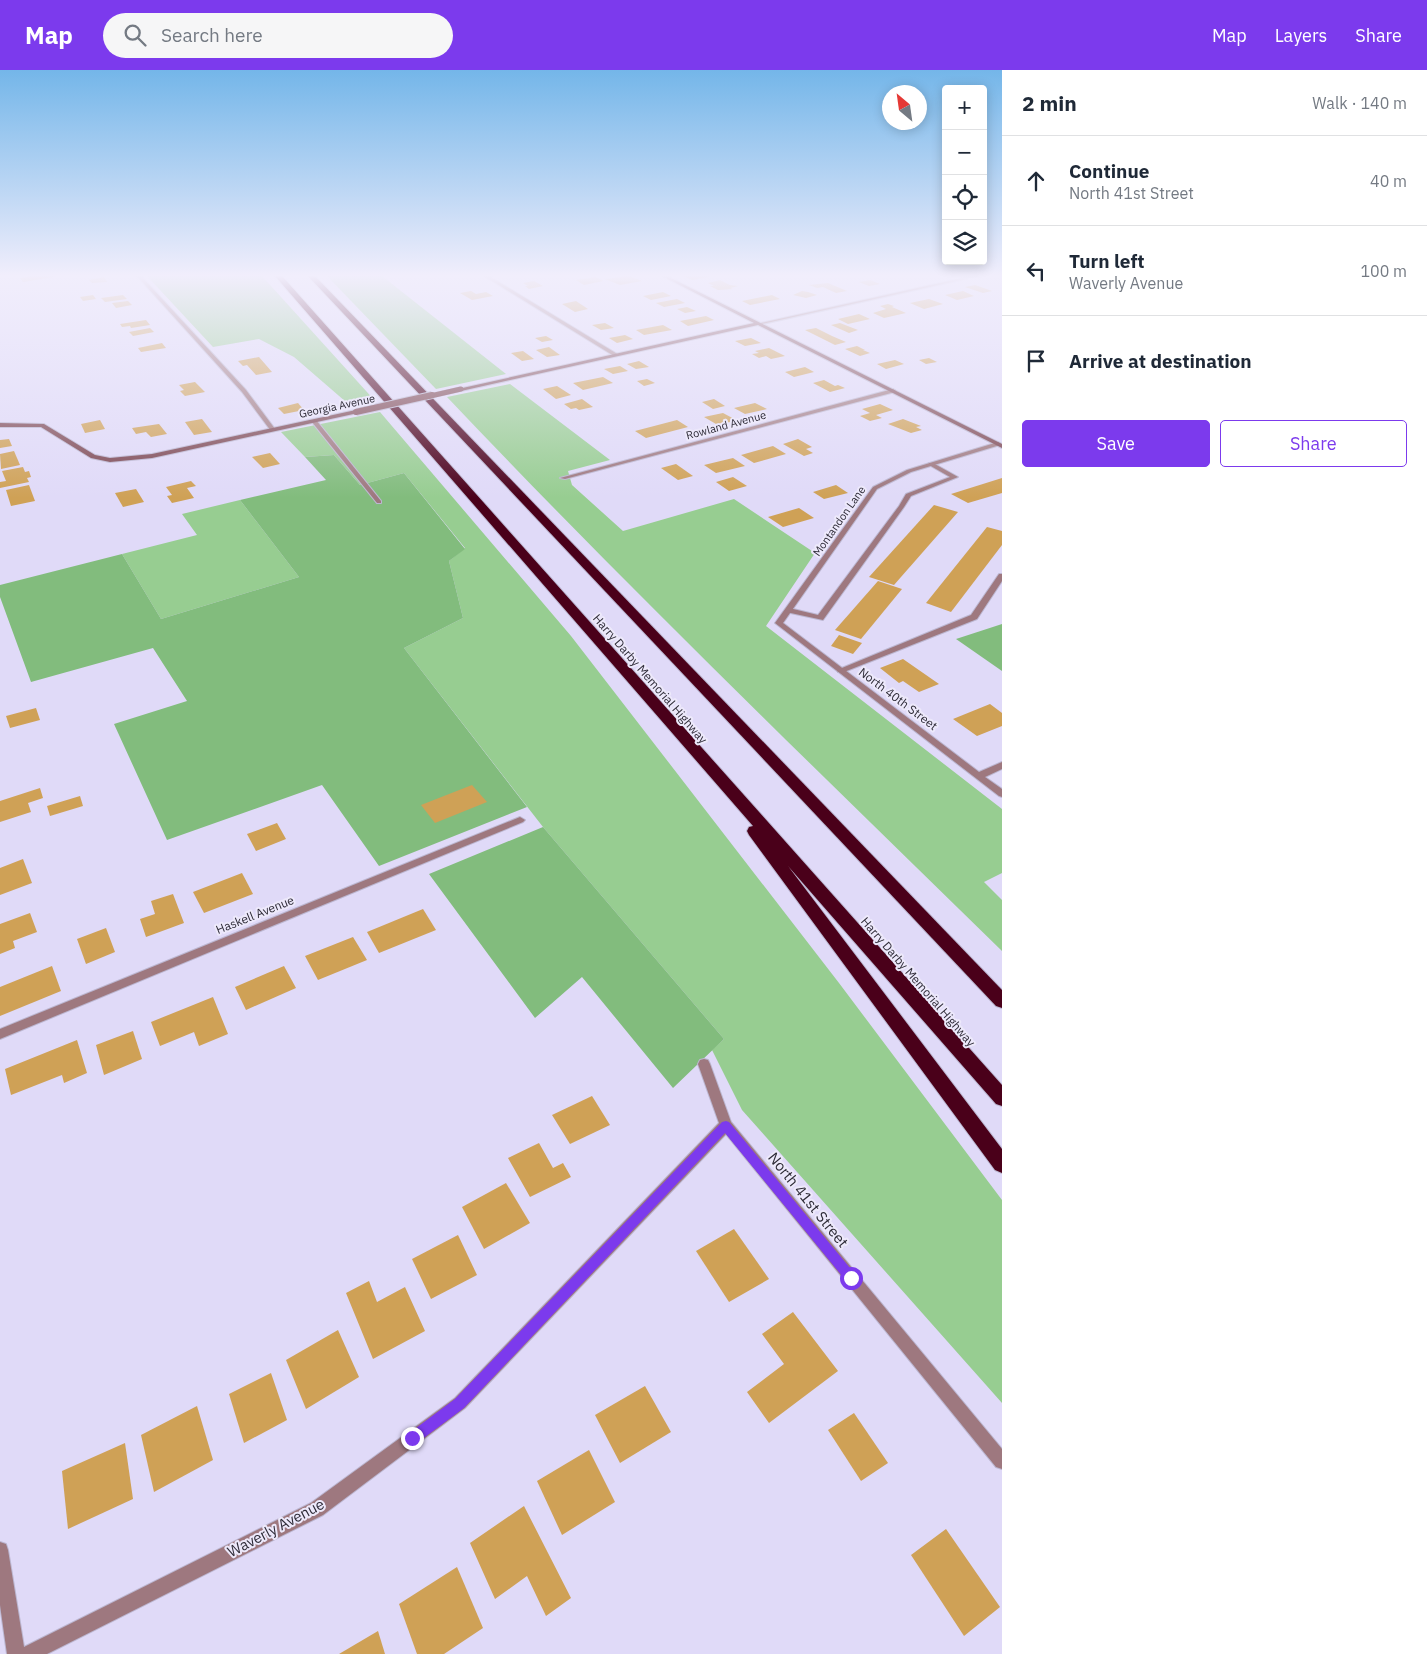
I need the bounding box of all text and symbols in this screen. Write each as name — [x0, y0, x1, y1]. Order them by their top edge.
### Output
search box — [103, 13, 453, 58]
text: Map — [25, 19, 73, 51]
icon: search — [121, 21, 149, 49]
text: Search here — [161, 23, 263, 47]
text: Map — [1212, 24, 1247, 47]
text: Layers — [1275, 24, 1327, 47]
text: Share — [1355, 24, 1402, 47]
north arrow — [882, 85, 927, 130]
map controls — [942, 85, 987, 265]
button: + — [942, 85, 987, 130]
text: 2 min — [1022, 89, 1077, 117]
text: Walk · 140 m — [1312, 93, 1407, 113]
button: − — [942, 130, 987, 175]
text: Continue — [1069, 159, 1149, 183]
icon: ahead — [1022, 167, 1050, 195]
text: 40 m — [1370, 171, 1407, 191]
button: locate — [942, 175, 987, 220]
text: North 41st Street — [1069, 183, 1194, 203]
button: layers — [942, 220, 987, 265]
text: Turn left — [1069, 249, 1145, 273]
icon: left — [1022, 257, 1050, 285]
text: 100 m — [1360, 261, 1407, 281]
text: Waverly Avenue — [1069, 273, 1183, 293]
icon: arrive — [1022, 347, 1050, 375]
text: Arrive at destination — [1069, 349, 1252, 373]
street label: Georgia Avenue — [298, 391, 376, 421]
street label: Rowland Avenue — [684, 408, 768, 442]
button: Save — [1022, 420, 1210, 467]
button: Share — [1220, 420, 1407, 467]
street label: Montandon Lane — [810, 483, 868, 559]
street label: Harry Darby Memorial Highway — [590, 611, 711, 746]
street label: North 40th Street — [856, 664, 941, 733]
street label: Haskell Avenue — [214, 892, 296, 937]
street label: Harry Darby Memorial Highway — [858, 914, 979, 1049]
street label: North 41st Street — [764, 1148, 853, 1251]
route start — [840, 1267, 863, 1290]
route end — [401, 1427, 424, 1450]
street label: Waverly Avenue — [224, 1494, 328, 1561]

